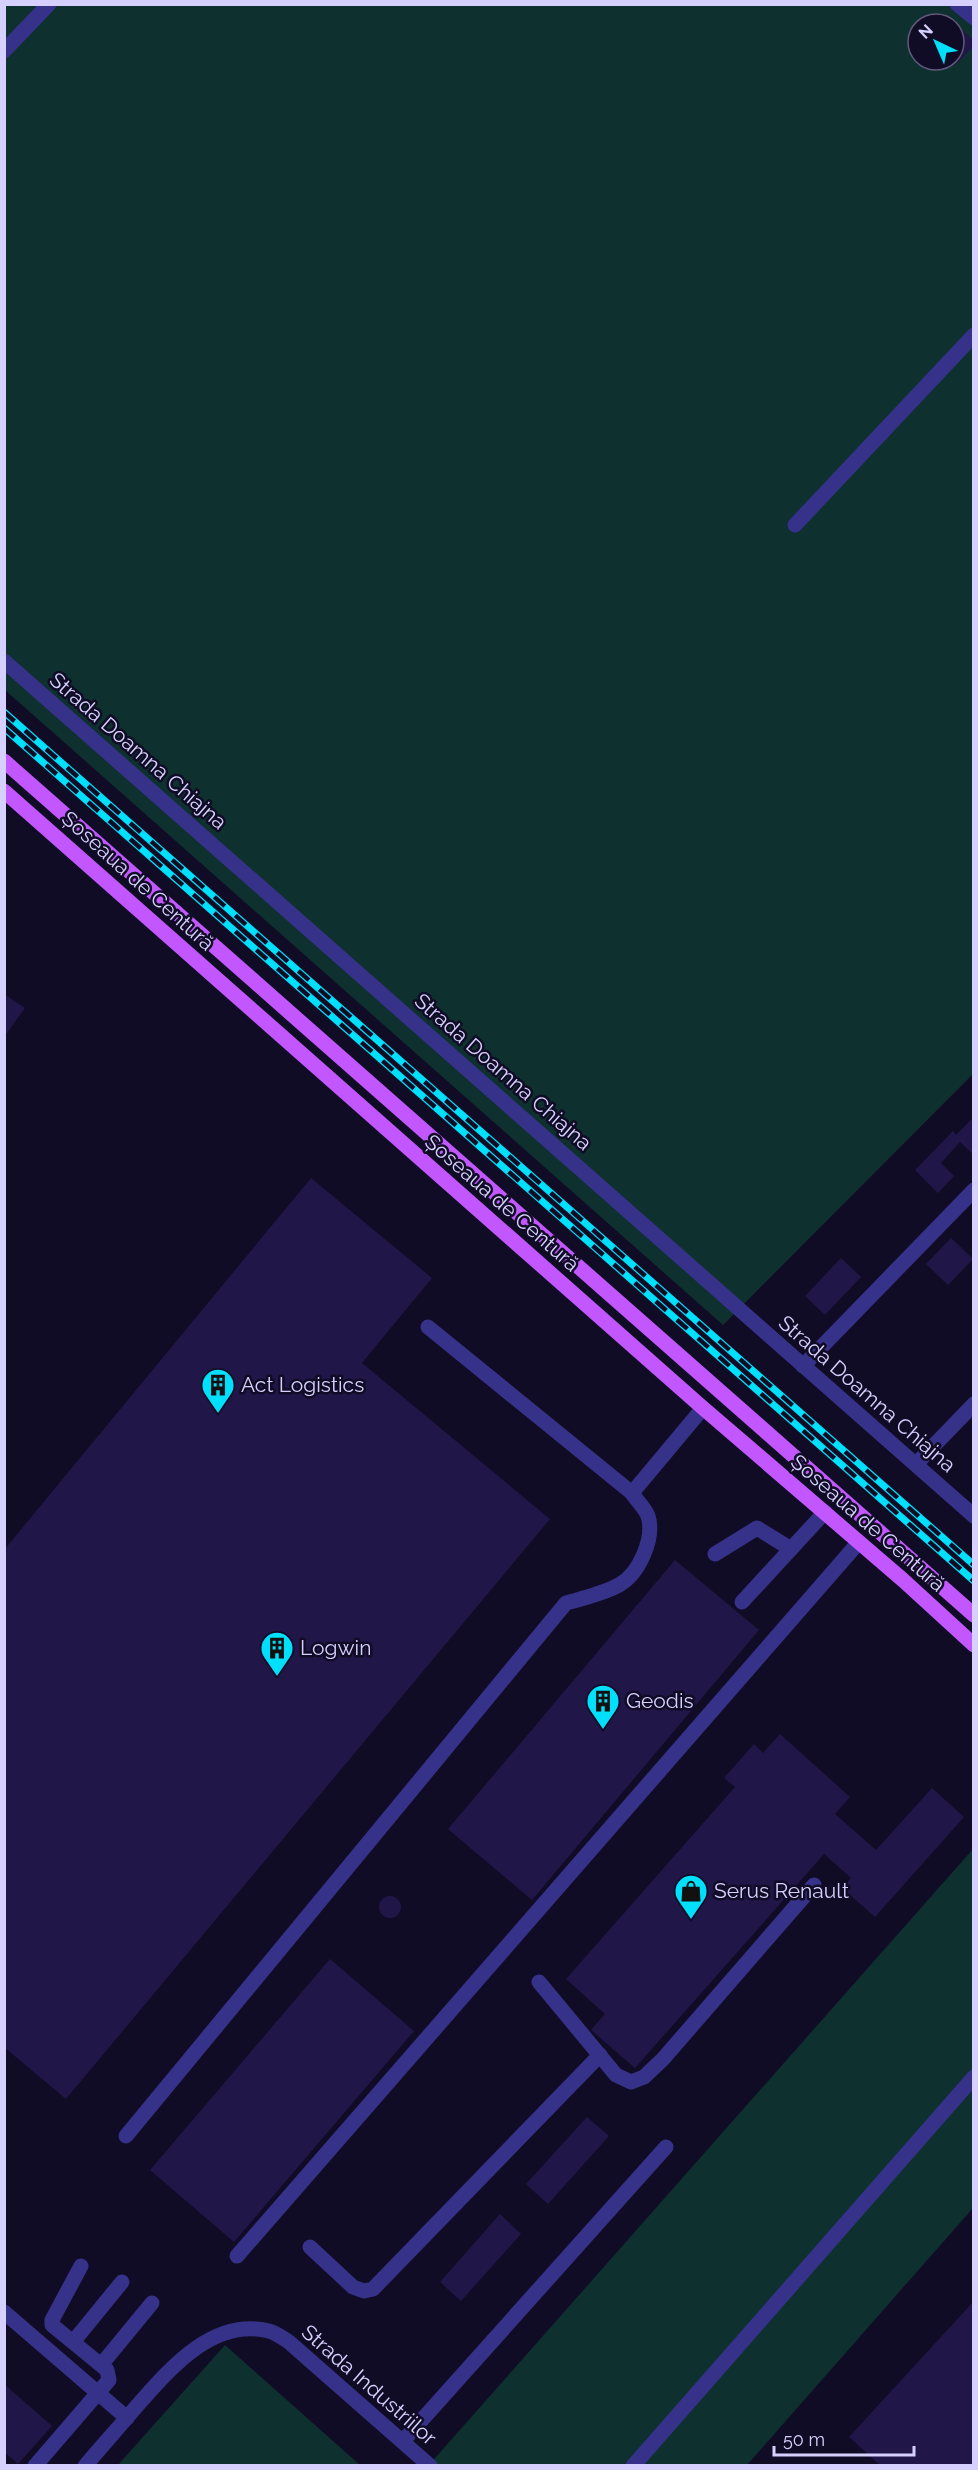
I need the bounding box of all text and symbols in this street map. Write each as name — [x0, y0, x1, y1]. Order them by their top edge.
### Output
north arrow — [906, 12, 966, 72]
text: N — [915, 20, 937, 43]
street label: Strada Doamna Chiajna — [45, 667, 232, 834]
street label: Șoseaua de Centură — [57, 806, 220, 956]
street label: Strada Doamna Chiajna — [410, 988, 597, 1155]
street label: Șoseaua de Centură — [420, 1129, 585, 1276]
street label: Strada Doamna Chiajna — [774, 1310, 961, 1477]
building icon: Act Logistics — [200, 1367, 236, 1414]
place label: Act Logistics — [241, 1372, 364, 1397]
street label: Șoseaua de Centură — [786, 1449, 951, 1596]
building icon: Logwin — [259, 1630, 295, 1677]
place label: Logwin — [300, 1635, 371, 1660]
building icon: Geodis — [585, 1683, 621, 1730]
place label: Geodis — [626, 1688, 694, 1713]
shop icon: Serus Renault — [673, 1873, 709, 1920]
place label: Serus Renault — [714, 1878, 849, 1903]
street label: Strada Industriilor — [297, 2319, 442, 2450]
scale bar — [774, 2419, 914, 2457]
text: 50 m — [783, 2429, 825, 2450]

